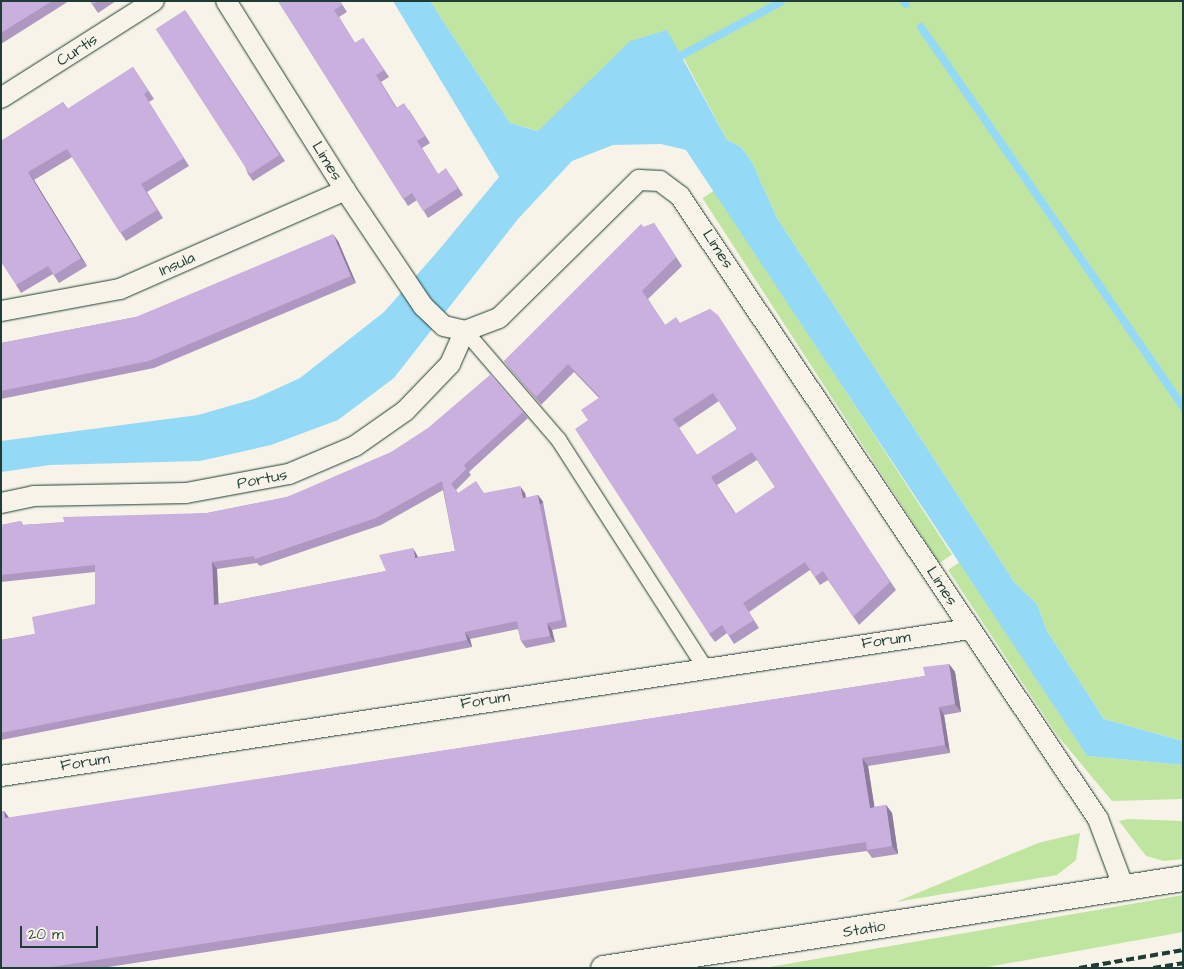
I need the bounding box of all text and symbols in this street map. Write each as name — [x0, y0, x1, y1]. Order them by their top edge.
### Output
street label: Curtis — [53, 30, 101, 70]
street label: Limes — [308, 138, 346, 184]
street label: Limes — [698, 226, 738, 272]
street label: Insula — [156, 248, 198, 280]
street label: Portus — [235, 465, 289, 493]
street label: Limes — [922, 563, 962, 609]
street label: Forum — [860, 627, 912, 653]
street label: Forum — [459, 687, 511, 713]
street label: Forum — [59, 749, 111, 775]
scale bar — [22, 916, 100, 948]
street label: Statio — [841, 916, 887, 942]
text: 20 m — [28, 924, 64, 945]

